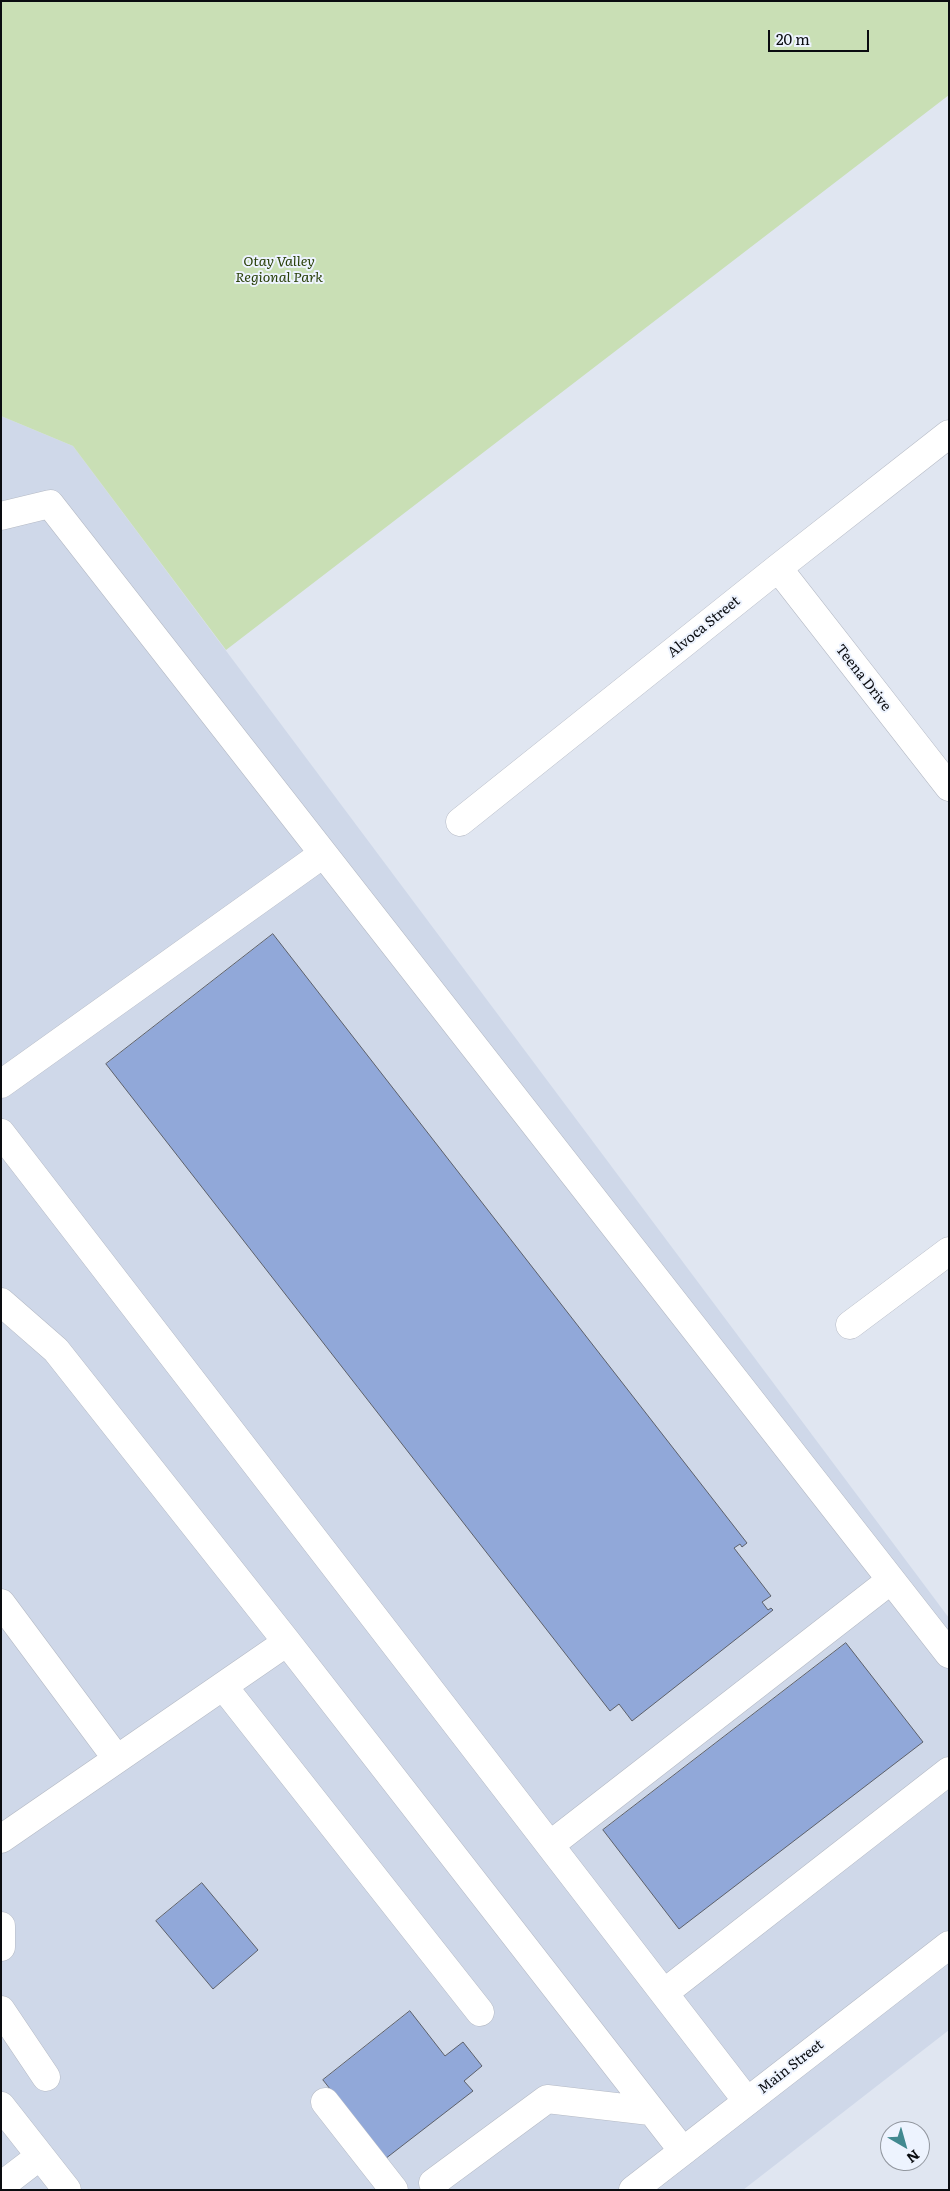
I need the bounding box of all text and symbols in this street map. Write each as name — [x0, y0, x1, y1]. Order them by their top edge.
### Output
scale bar — [770, 20, 871, 52]
text: 20 m — [776, 27, 810, 50]
park label: Otay Valley Regional Park — [235, 254, 323, 286]
street label: Alvoca Street — [665, 593, 743, 661]
street label: Teena Drive — [832, 641, 894, 715]
street label: Main Street — [755, 2036, 827, 2098]
north arrow — [880, 2121, 930, 2171]
text: N — [903, 2146, 924, 2169]

